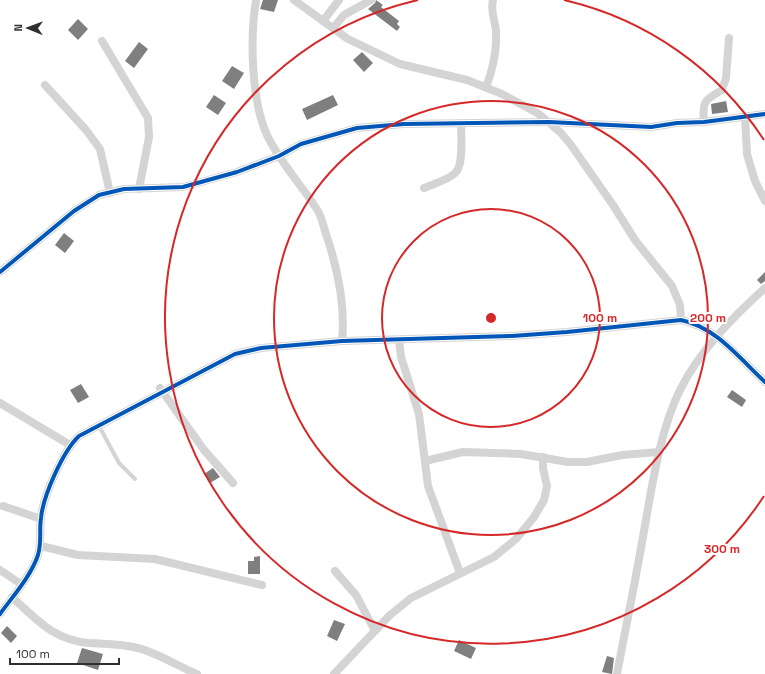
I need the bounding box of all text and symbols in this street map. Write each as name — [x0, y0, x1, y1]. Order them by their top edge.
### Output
north arrow — [8, 8, 48, 48]
text: N — [11, 24, 25, 32]
text: 100 m — [583, 310, 617, 326]
text: 200 m — [690, 310, 726, 326]
centre of rings — [484, 311, 498, 325]
text: 300 m — [704, 541, 740, 557]
scale bar — [10, 640, 119, 666]
text: 100 m — [16, 646, 50, 662]

